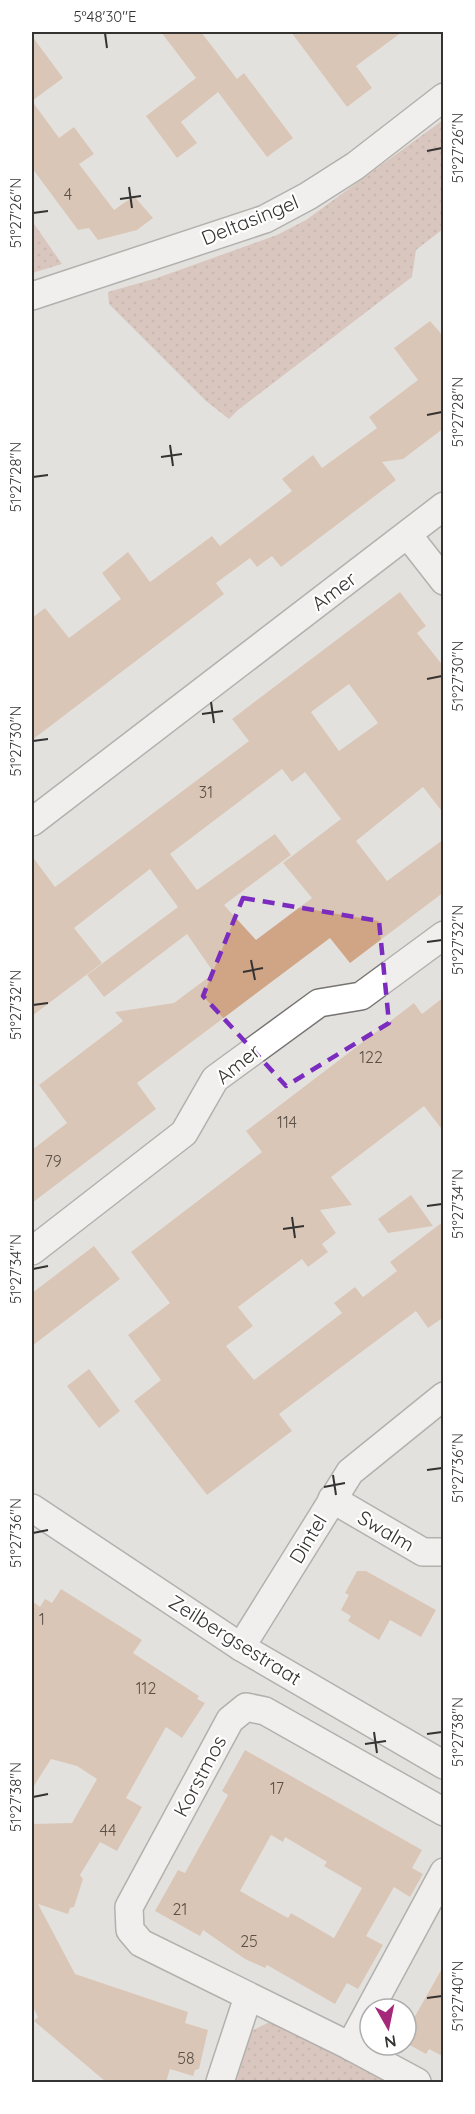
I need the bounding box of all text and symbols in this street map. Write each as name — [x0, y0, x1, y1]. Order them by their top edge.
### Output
text: 5°48'30"E — [73, 7, 137, 26]
text: 51°27'26"N — [448, 113, 467, 183]
text: 51°27'26"N — [6, 178, 25, 248]
house number: 4 — [64, 184, 72, 204]
street label: Deltasingel — [198, 189, 302, 250]
text: 51°27'28"N — [448, 377, 467, 447]
text: 51°27'28"N — [6, 442, 25, 512]
street label: Amer — [306, 565, 361, 616]
text: 51°27'30"N — [448, 641, 467, 711]
text: 51°27'30"N — [6, 706, 25, 776]
house number: 31 — [199, 782, 213, 802]
text: 51°27'32"N — [448, 905, 467, 975]
text: 51°27'32"N — [6, 970, 25, 1040]
street label: Amer — [210, 1038, 265, 1089]
house number: 122 — [359, 1047, 383, 1067]
house number: 114 — [277, 1112, 297, 1132]
house number: 79 — [44, 1151, 62, 1171]
text: 51°27'34"N — [448, 1169, 467, 1239]
text: 51°27'34"N — [6, 1234, 25, 1304]
text: 51°27'36"N — [448, 1433, 467, 1503]
text: 51°27'36"N — [6, 1498, 25, 1568]
street label: Swalm — [353, 1504, 419, 1557]
street label: Dintel — [283, 1510, 332, 1568]
street label: Zeilbergsestraat — [164, 1589, 306, 1690]
house number: 1 — [39, 1609, 45, 1629]
house number: 112 — [136, 1678, 156, 1698]
text: 51°27'38"N — [448, 1697, 467, 1767]
street label: Korstmos — [168, 1731, 231, 1821]
text: 51°27'38"N — [6, 1762, 25, 1832]
house number: 17 — [270, 1778, 284, 1798]
house number: 44 — [100, 1820, 116, 1840]
house number: 21 — [173, 1899, 187, 1919]
house number: 25 — [240, 1931, 258, 1951]
text: 51°27'40"N — [448, 1961, 467, 2031]
north arrow — [358, 1997, 418, 2057]
text: N — [383, 2031, 398, 2053]
house number: 58 — [177, 2048, 195, 2068]

